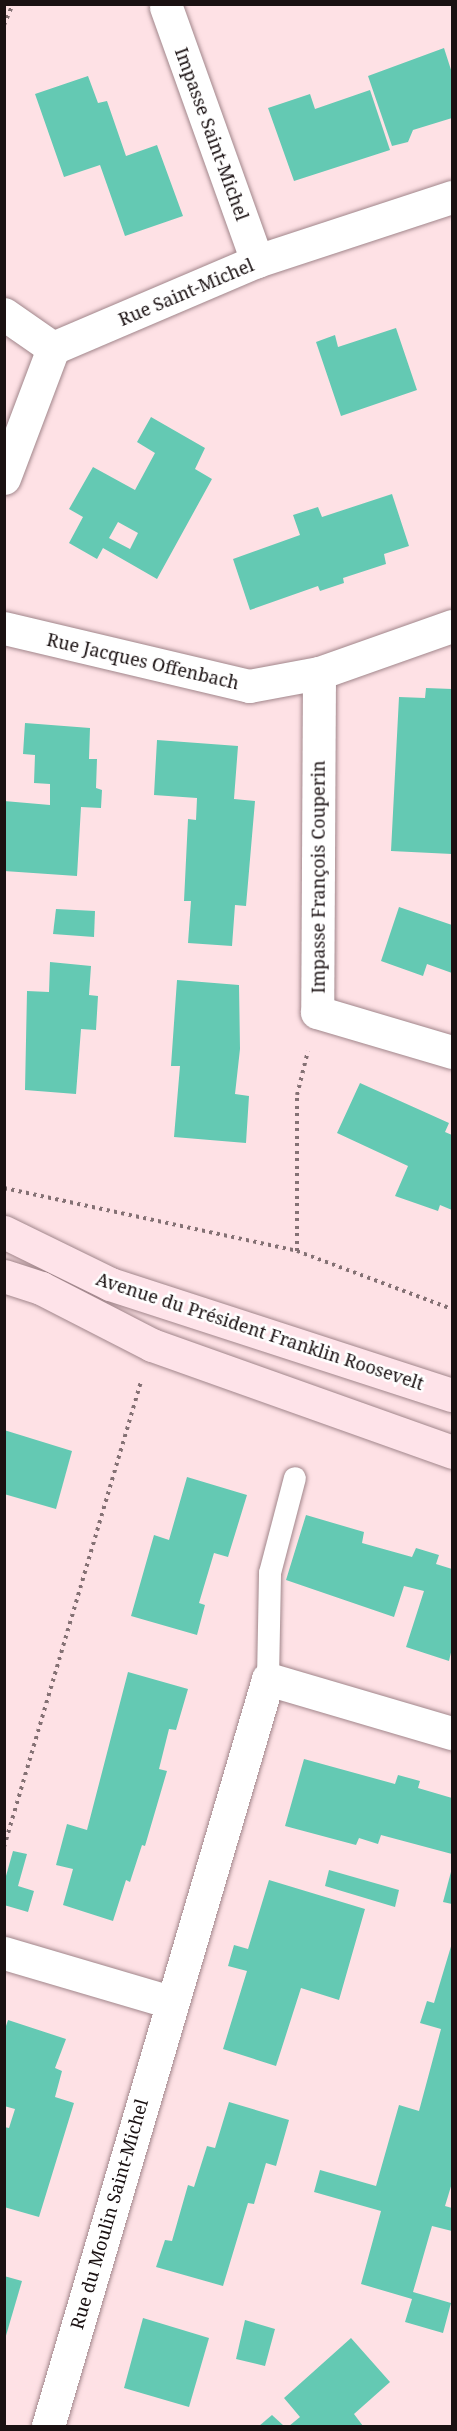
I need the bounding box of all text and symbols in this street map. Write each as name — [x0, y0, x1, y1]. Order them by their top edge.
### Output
street label: Impasse Saint-Michel — [171, 44, 253, 224]
street label: Rue Saint-Michel — [115, 254, 257, 330]
street label: Rue Jacques Offenbach — [45, 628, 241, 694]
street label: Impasse François Couperin — [307, 760, 329, 994]
street label: Avenue du Président Franklin Roosevelt — [93, 1268, 427, 1394]
street label: Rue du Moulin Saint-Michel — [66, 2096, 152, 2332]

